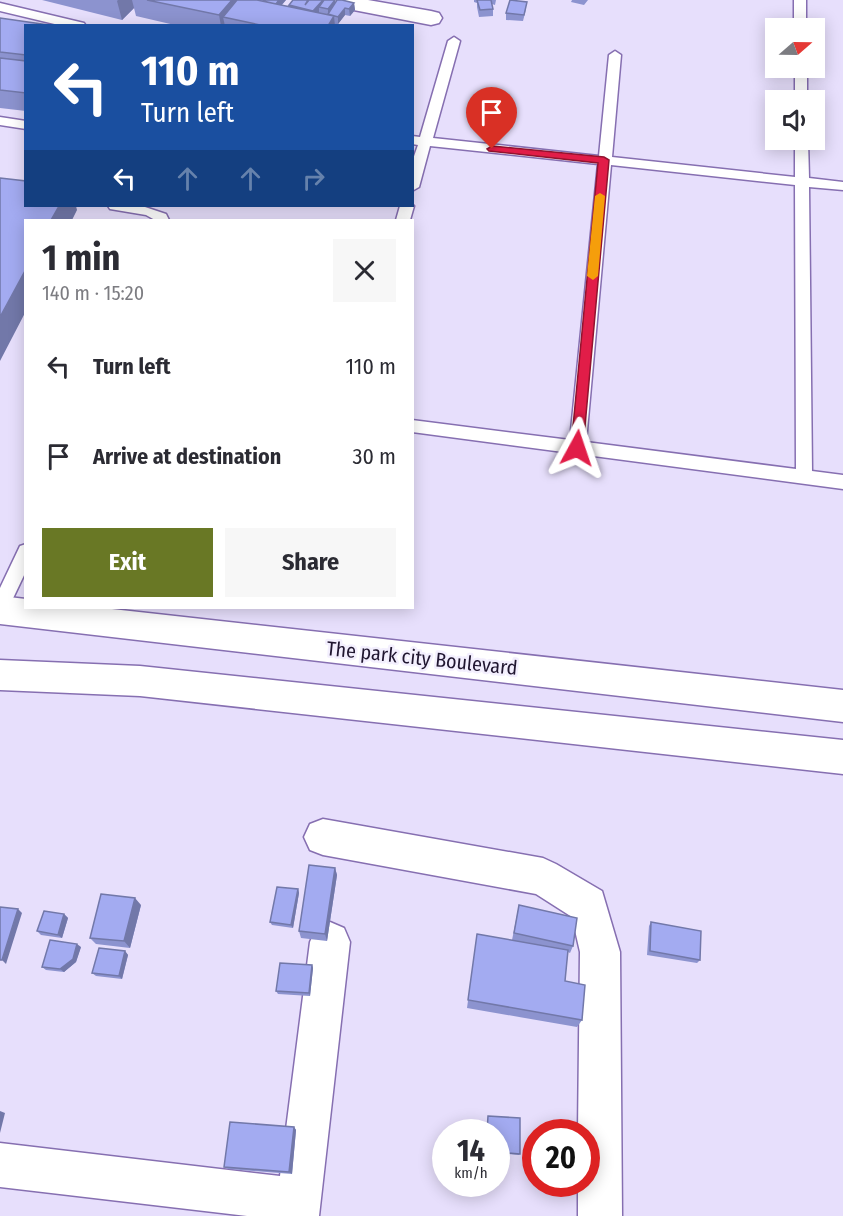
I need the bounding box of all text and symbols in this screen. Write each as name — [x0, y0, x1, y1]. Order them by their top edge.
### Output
north arrow — [765, 18, 825, 78]
map controls — [765, 18, 825, 150]
text: 110 m — [141, 46, 240, 96]
icon: left — [42, 48, 120, 126]
pin — [466, 87, 517, 149]
button: sound — [765, 90, 825, 150]
icon: arrive — [475, 96, 508, 129]
text: Turn left — [141, 97, 234, 129]
icon: left — [108, 162, 141, 195]
icon: ahead — [171, 162, 204, 195]
icon: ahead — [234, 162, 267, 195]
icon: right — [297, 162, 330, 195]
text: 1 min — [42, 236, 120, 280]
button: close — [333, 239, 396, 302]
text: 140 m · 15:20 — [42, 281, 144, 305]
icon: left — [42, 350, 75, 383]
text: Turn left — [93, 353, 171, 380]
text: 110 m — [346, 353, 396, 380]
position arrow — [545, 416, 609, 480]
icon: arrive — [42, 440, 75, 473]
text: Arrive at destination — [93, 443, 281, 470]
text: 30 m — [353, 443, 396, 470]
button: Exit — [42, 528, 213, 597]
button: Share — [225, 528, 396, 597]
street label: The park city Boulevard — [325, 636, 519, 680]
speed limit sign: 20 — [522, 1119, 600, 1197]
text: 14 — [457, 1133, 485, 1169]
text: km/h — [454, 1164, 488, 1182]

